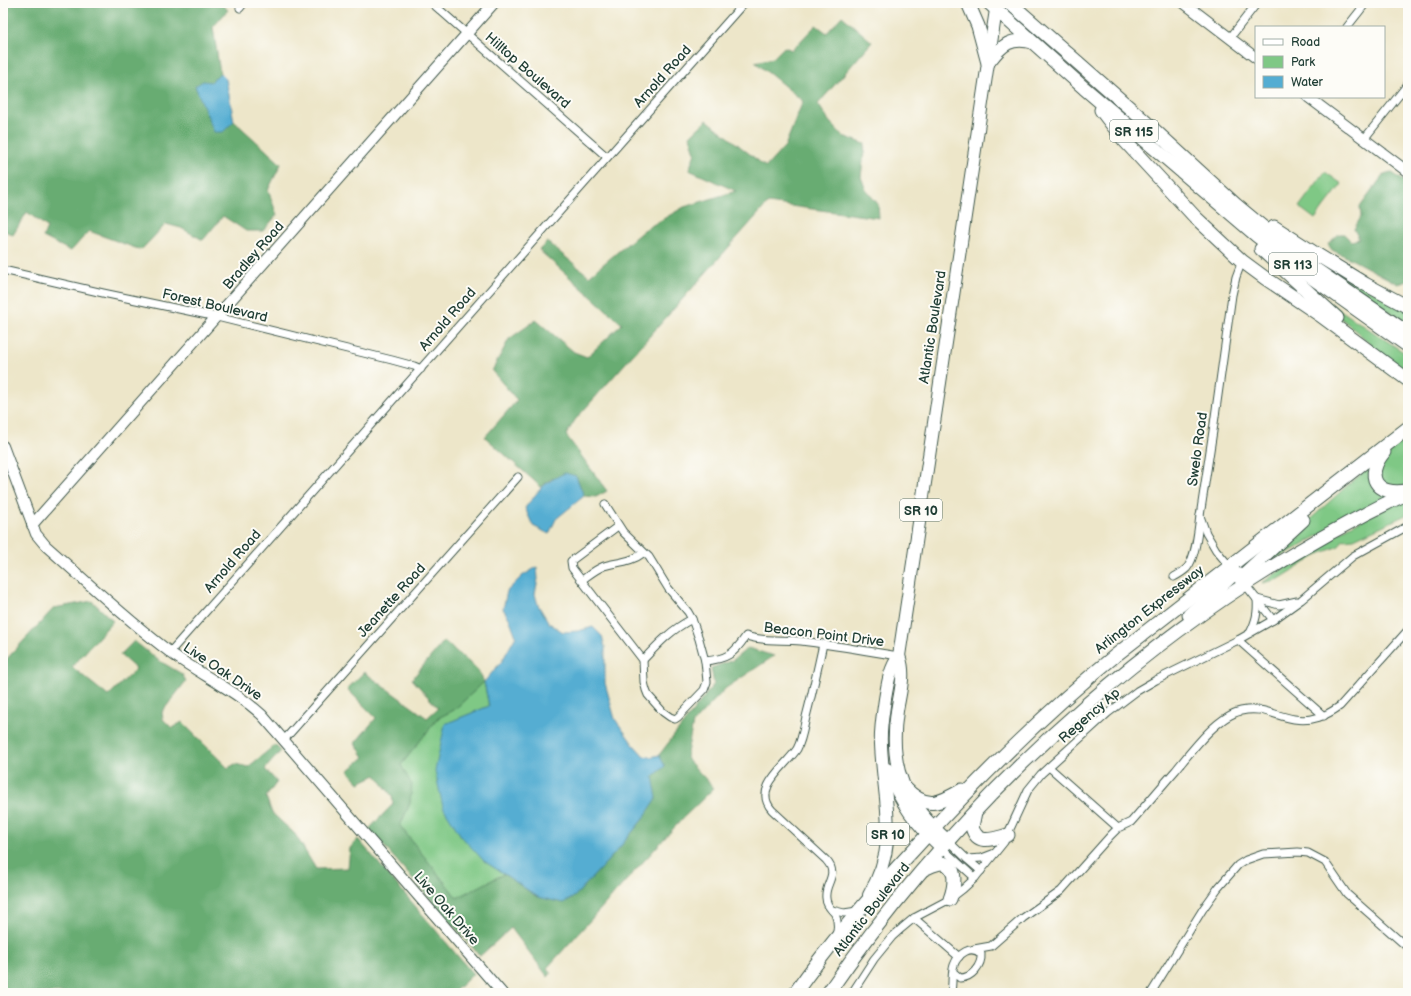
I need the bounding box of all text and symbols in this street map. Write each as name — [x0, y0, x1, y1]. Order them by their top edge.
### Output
legend — [1255, 26, 1385, 98]
street label: Hilltop Boulevard — [482, 29, 574, 112]
text: Road — [1291, 35, 1320, 50]
street label: Arnold Road — [630, 42, 695, 111]
text: Park — [1291, 55, 1315, 70]
text: Water — [1291, 75, 1323, 90]
road number: SR 115 — [1110, 120, 1158, 142]
street label: Bradley Road — [219, 218, 288, 293]
road number: SR 113 — [1269, 253, 1317, 275]
street label: Atlantic Boulevard — [915, 269, 950, 385]
street label: Arnold Road — [415, 284, 479, 354]
street label: Forest Boulevard — [161, 285, 269, 326]
street label: Swelo Road — [1184, 411, 1211, 487]
road number: SR 10 — [900, 499, 942, 521]
street label: Arnold Road — [200, 526, 264, 596]
street label: Jeanette Road — [354, 560, 429, 641]
street label: Arlington Expressway — [1091, 561, 1208, 657]
street label: Beacon Point Drive — [763, 619, 885, 650]
street label: Live Oak Drive — [180, 639, 265, 704]
street label: Regency Ap — [1055, 684, 1124, 747]
road number: SR 10 — [867, 823, 909, 845]
street label: Atlantic Boulevard — [830, 859, 913, 960]
street label: Live Oak Drive — [410, 868, 483, 948]

